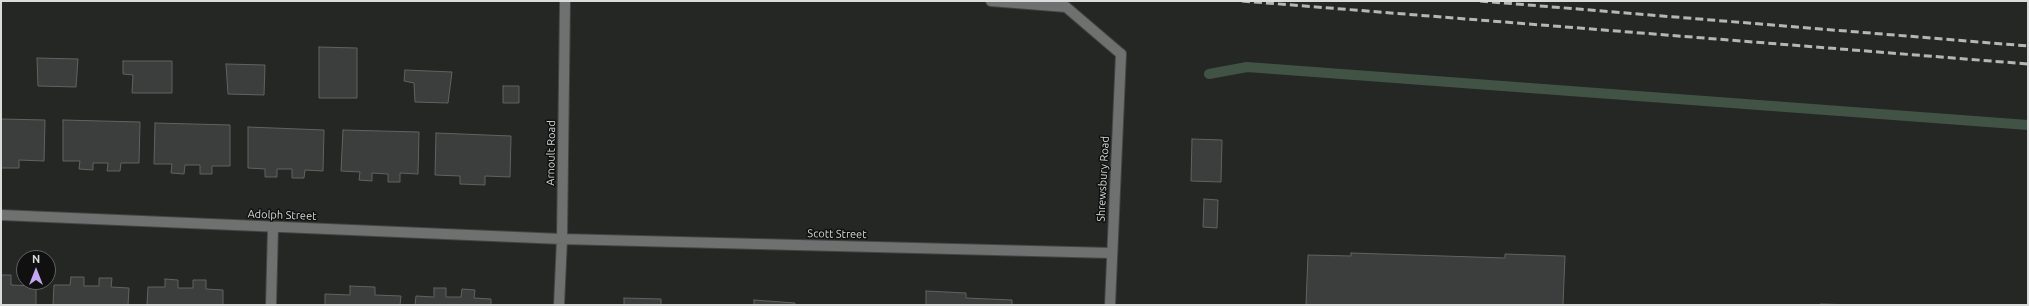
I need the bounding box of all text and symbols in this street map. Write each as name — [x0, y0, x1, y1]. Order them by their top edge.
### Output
street label: Arnoult Road — [544, 120, 558, 186]
street label: Shrewsbury Road — [1094, 136, 1112, 222]
street label: Adolph Street — [247, 207, 317, 223]
street label: Scott Street — [807, 227, 867, 241]
north arrow — [16, 250, 56, 290]
text: N — [32, 253, 40, 265]

